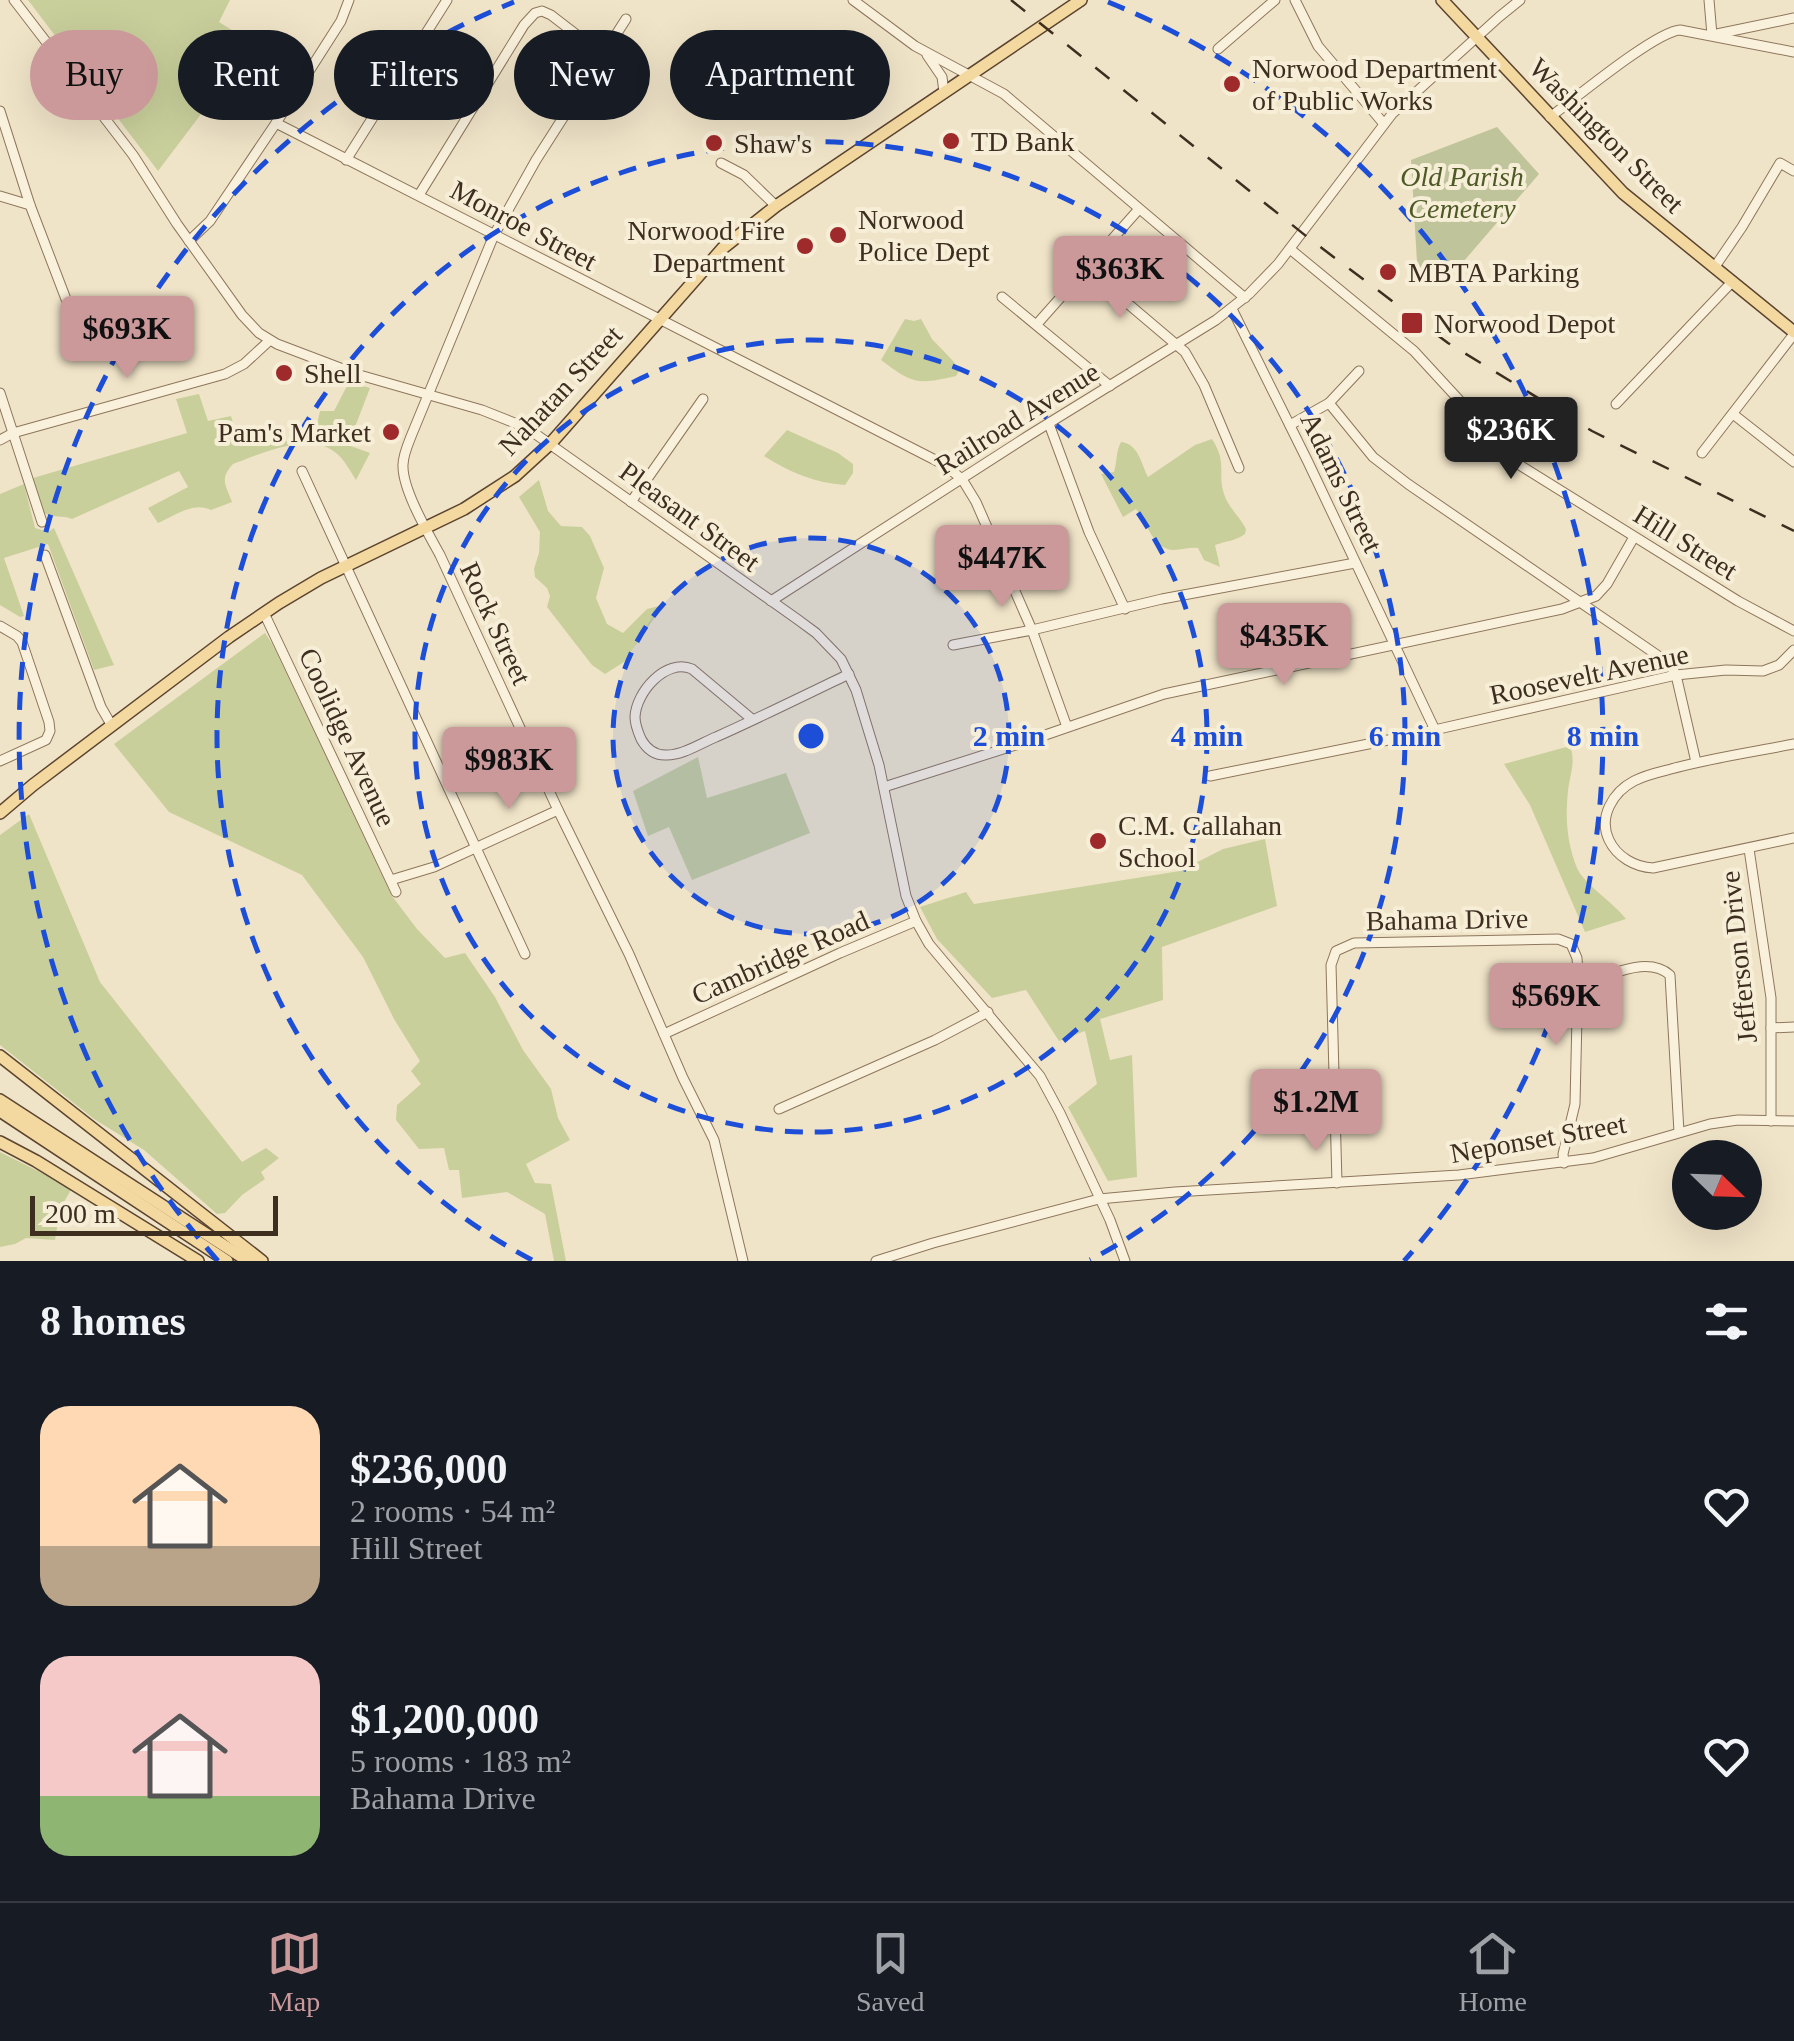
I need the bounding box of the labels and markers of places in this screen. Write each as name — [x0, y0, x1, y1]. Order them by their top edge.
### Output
place label: Norwood Department of Public Works — [1252, 53, 1497, 116]
marker: Norwood Department of Public Works — [1221, 73, 1243, 95]
place label: TD Bank — [971, 126, 1074, 157]
place label: Shaw's — [734, 128, 812, 159]
marker: TD Bank — [940, 130, 962, 152]
marker: Shaw's — [703, 132, 725, 154]
place label: Norwood Police Dept — [858, 204, 990, 267]
place label: Norwood Fire Department — [627, 215, 785, 278]
marker: Norwood Police Dept — [827, 224, 849, 246]
marker: Norwood Fire Department — [794, 235, 816, 257]
pin: $363K — [1050, 236, 1190, 321]
place label: MBTA Parking — [1408, 257, 1579, 288]
marker: MBTA Parking — [1377, 261, 1399, 283]
pin: $693K — [57, 296, 197, 381]
place label: Norwood Depot — [1434, 308, 1615, 339]
marker: Norwood Depot — [1399, 310, 1425, 336]
place label: Shell — [304, 358, 362, 389]
marker: Shell — [273, 362, 295, 384]
pin: $236K — [1441, 397, 1581, 482]
place label: Pam's Market — [217, 417, 371, 448]
marker: Pam's Market — [380, 421, 402, 443]
pin: $447K — [932, 525, 1072, 610]
pin: $435K — [1214, 603, 1354, 688]
centre of rings — [793, 718, 829, 754]
pin: $983K — [439, 727, 579, 812]
place label: C.M. Callahan School — [1118, 810, 1282, 873]
marker: C.M. Callahan School — [1087, 830, 1109, 852]
pin: $569K — [1486, 963, 1626, 1048]
pin: $1.2M — [1246, 1069, 1386, 1154]

